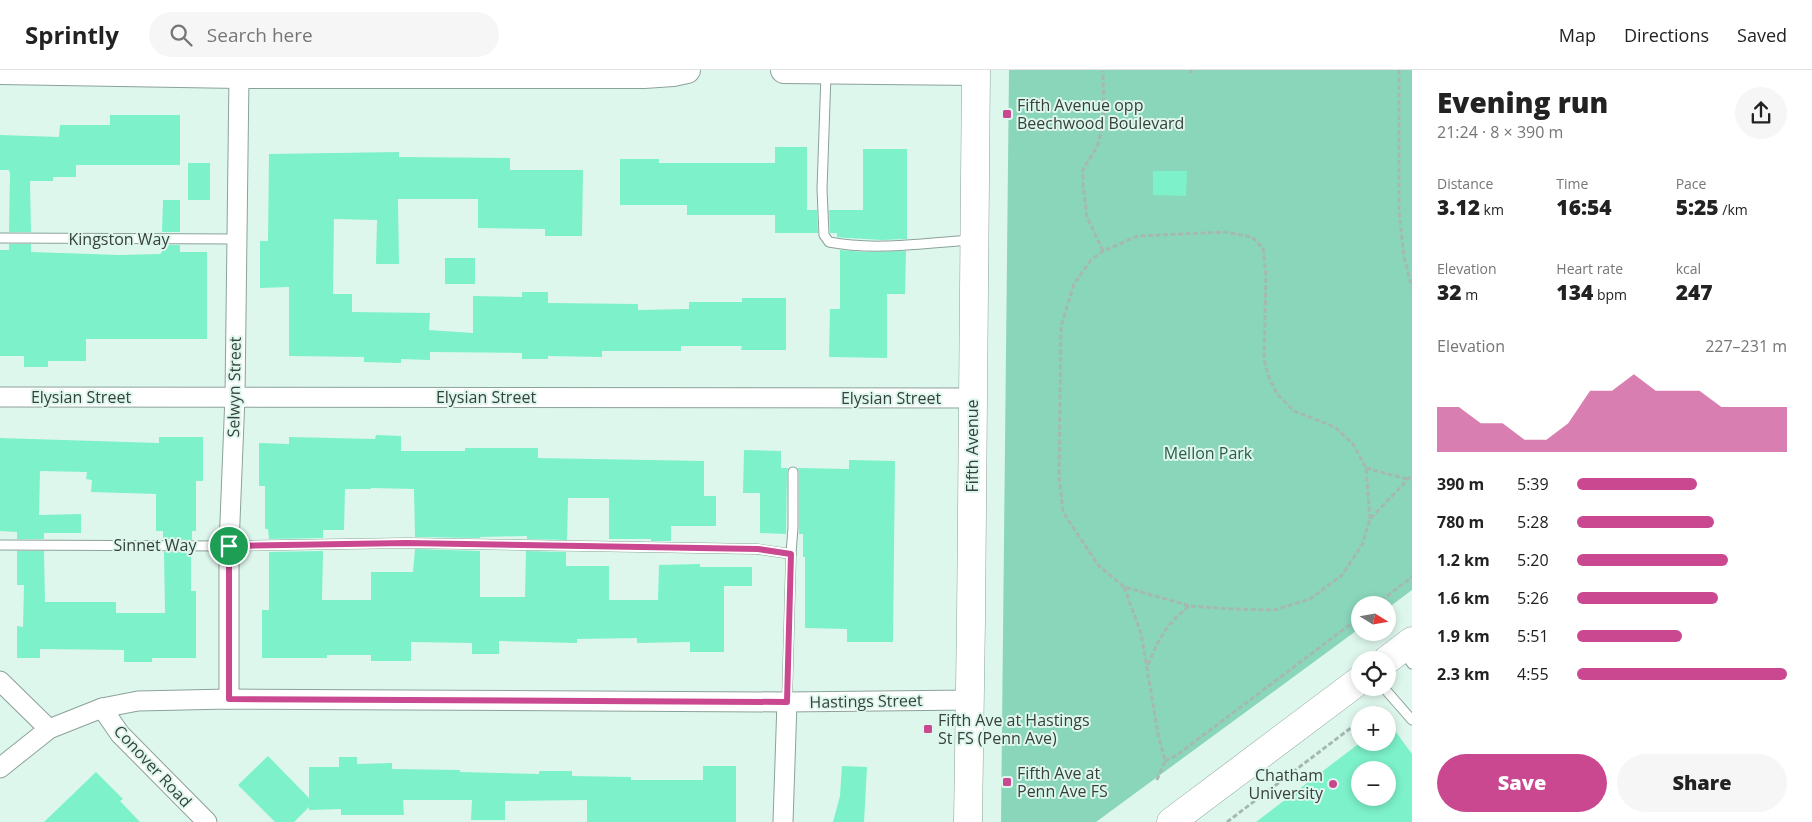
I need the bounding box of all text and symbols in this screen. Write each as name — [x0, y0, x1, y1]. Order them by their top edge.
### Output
search box — [149, 12, 499, 57]
text: Sprintly — [25, 18, 119, 51]
icon: search — [167, 21, 195, 49]
text: Search here — [207, 22, 313, 48]
text: Map — [1559, 23, 1596, 47]
text: Directions — [1624, 23, 1709, 47]
text: Saved — [1737, 23, 1787, 47]
text: Evening run — [1437, 83, 1608, 121]
button: share — [1735, 87, 1787, 139]
place label: Fifth Avenue opp Beechwood Boulevard — [1017, 94, 1184, 134]
marker: Fifth Avenue opp Beechwood Boulevard — [1001, 108, 1013, 120]
text: 21:24 · 8 × 390 m — [1437, 121, 1563, 143]
text: Distance — [1437, 174, 1493, 193]
text: Time — [1556, 174, 1588, 193]
text: Pace — [1676, 174, 1706, 193]
text: 3.12 — [1437, 193, 1480, 221]
text: 16:54 — [1556, 193, 1612, 221]
text: 5:25 — [1676, 193, 1719, 221]
text: km — [1480, 200, 1504, 219]
text: /km — [1719, 200, 1748, 219]
street label: Kingston Way — [69, 228, 170, 250]
text: Elevation — [1437, 259, 1496, 278]
text: Heart rate — [1556, 259, 1623, 278]
text: kcal — [1676, 259, 1701, 278]
text: 32 — [1437, 278, 1462, 306]
text: 134 — [1556, 278, 1593, 306]
text: 247 — [1676, 278, 1713, 306]
text: m — [1462, 285, 1478, 304]
text: bpm — [1593, 285, 1627, 304]
text: Elevation — [1437, 335, 1505, 357]
text: 227–231 m — [1705, 335, 1787, 357]
street label: Selwyn Street — [222, 336, 246, 438]
street label: Elysian Street — [31, 386, 131, 408]
street label: Elysian Street — [436, 386, 536, 408]
street label: Elysian Street — [841, 387, 941, 409]
street label: Fifth Avenue — [961, 399, 983, 493]
park label: Mellon Park — [1164, 442, 1253, 464]
text: 390 m — [1437, 473, 1484, 495]
text: 5:39 — [1517, 473, 1549, 495]
text: 780 m — [1437, 511, 1484, 533]
text: 5:28 — [1517, 511, 1549, 533]
pin — [208, 525, 250, 567]
icon: arrive — [215, 532, 243, 560]
street label: Sinnet Way — [114, 534, 197, 556]
text: 1.2 km — [1437, 549, 1490, 571]
text: 5:20 — [1517, 549, 1549, 571]
text: 1.6 km — [1437, 587, 1490, 609]
text: 5:26 — [1517, 587, 1549, 609]
north arrow — [1351, 596, 1396, 641]
map controls — [1351, 596, 1396, 806]
text: 1.9 km — [1437, 625, 1490, 647]
text: 5:51 — [1517, 625, 1549, 647]
button: locate — [1351, 651, 1396, 696]
text: 2.3 km — [1437, 663, 1490, 685]
text: 4:55 — [1517, 663, 1549, 685]
street label: Hastings Street — [809, 689, 923, 713]
button: + — [1351, 706, 1396, 751]
place label: Fifth Ave at Hastings St FS (Penn Ave) — [938, 709, 1090, 749]
street label: Conover Road — [109, 720, 197, 812]
marker: Fifth Ave at Hastings St FS (Penn Ave) — [922, 723, 934, 735]
button: Save — [1437, 754, 1607, 812]
button: Share — [1617, 754, 1787, 812]
button: − — [1351, 761, 1396, 806]
place label: Fifth Ave at Penn Ave FS — [1017, 762, 1108, 802]
place label: Chatham University — [1249, 764, 1324, 804]
marker: Fifth Ave at Penn Ave FS — [1001, 776, 1013, 788]
marker: Chatham University — [1327, 778, 1339, 790]

